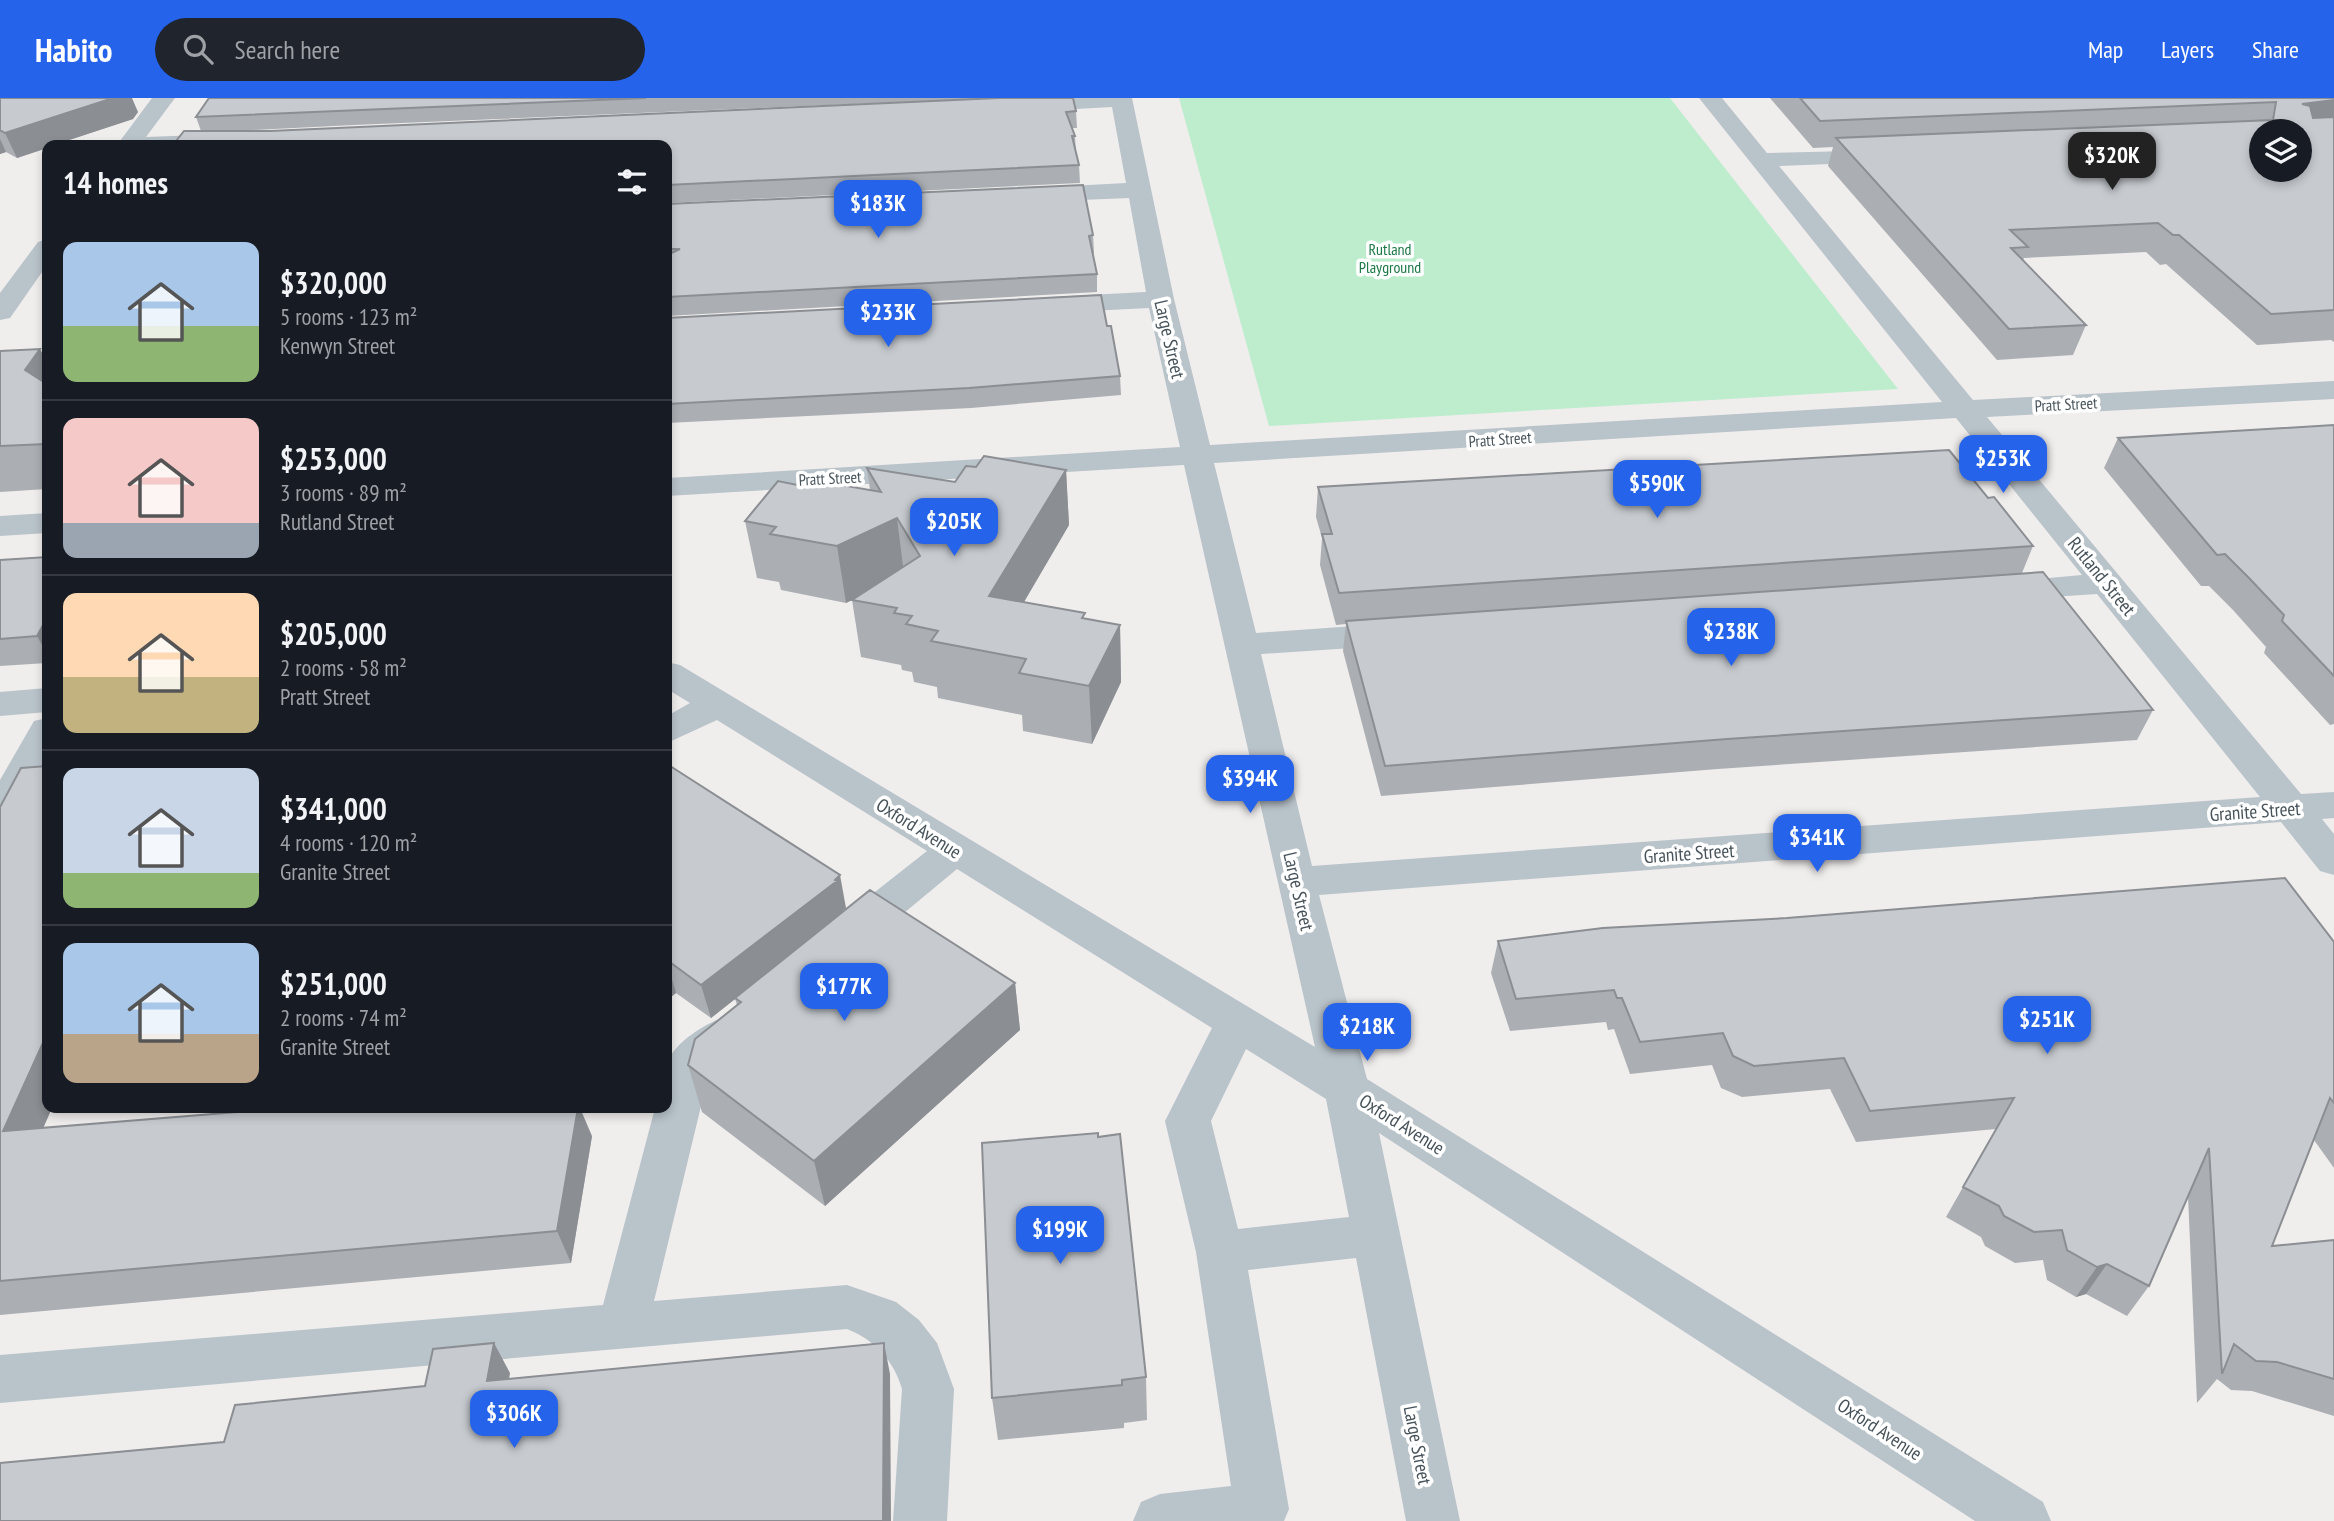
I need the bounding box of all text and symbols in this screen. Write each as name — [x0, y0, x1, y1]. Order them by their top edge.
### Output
search box — [155, 18, 645, 81]
text: Habito — [35, 28, 113, 71]
icon: search — [179, 30, 217, 68]
text: Search here — [235, 33, 340, 66]
text: Map — [2088, 34, 2123, 65]
text: Layers — [2161, 34, 2214, 65]
text: Share — [2252, 34, 2299, 65]
map controls — [2249, 119, 2312, 182]
button: layers — [2249, 119, 2312, 182]
pin: $320K — [2063, 132, 2161, 192]
text: $320K — [2084, 140, 2140, 169]
text: 14 homes — [63, 163, 168, 202]
icon: filters — [613, 163, 651, 201]
pin: $183K — [829, 180, 927, 240]
text: $183K — [850, 188, 906, 217]
park label: Rutland Playground — [1359, 239, 1421, 277]
text: $320,000 — [280, 263, 387, 302]
icon: home — [119, 270, 203, 354]
pin: $233K — [839, 289, 937, 349]
text: $233K — [860, 297, 916, 326]
street label: Large Street — [1149, 297, 1191, 381]
text: 5 rooms · 123 m² — [280, 302, 417, 331]
text: Kenwyn Street — [280, 331, 395, 360]
street label: Pratt Street — [2034, 392, 2099, 416]
street label: Pratt Street — [1468, 427, 1533, 451]
pin: $253K — [1954, 436, 2052, 495]
text: $253,000 — [280, 439, 387, 478]
text: $253K — [1975, 443, 2031, 472]
icon: home — [119, 446, 203, 530]
pin: $590K — [1608, 460, 1706, 520]
street label: Pratt Street — [798, 466, 863, 490]
text: $590K — [1629, 468, 1685, 497]
text: 3 rooms · 89 m² — [280, 478, 407, 507]
pin: $205K — [905, 498, 1003, 558]
text: $205K — [926, 506, 982, 535]
text: Rutland Street — [280, 507, 394, 536]
street label: Rutland Street — [2063, 532, 2142, 621]
pin: $238K — [1682, 608, 1780, 668]
text: $205,000 — [280, 614, 387, 653]
text: $238K — [1703, 616, 1759, 645]
icon: home — [119, 621, 203, 705]
text: 2 rooms · 58 m² — [280, 653, 407, 682]
text: Pratt Street — [280, 682, 370, 711]
pin: $394K — [1201, 756, 1299, 815]
text: $394K — [1222, 763, 1278, 792]
text: $341,000 — [280, 789, 387, 828]
street label: Oxford Avenue — [872, 792, 966, 864]
icon: home — [119, 796, 203, 880]
street label: Granite Street — [2209, 796, 2302, 826]
pin: $341K — [1768, 814, 1866, 874]
text: $341K — [1789, 822, 1845, 851]
text: 4 rooms · 120 m² — [280, 828, 417, 857]
street label: Granite Street — [1643, 838, 1736, 868]
street label: Large Street — [1278, 849, 1320, 933]
text: Granite Street — [280, 857, 390, 886]
text: $251,000 — [280, 964, 387, 1003]
pin: $177K — [795, 964, 893, 1023]
icon: home — [119, 971, 203, 1055]
text: $177K — [816, 971, 872, 1000]
pin: $251K — [1998, 996, 2096, 1056]
text: 2 rooms · 74 m² — [280, 1003, 407, 1032]
pin: $218K — [1318, 1004, 1416, 1063]
text: $251K — [2019, 1004, 2075, 1033]
text: $218K — [1339, 1011, 1395, 1040]
text: Granite Street — [280, 1032, 390, 1061]
street label: Oxford Avenue — [1355, 1088, 1449, 1160]
pin: $199K — [1011, 1206, 1109, 1266]
text: $199K — [1032, 1214, 1088, 1243]
pin: $306K — [465, 1390, 563, 1450]
street label: Oxford Avenue — [1833, 1393, 1927, 1465]
text: $306K — [486, 1398, 542, 1427]
street label: Large Street — [1399, 1404, 1438, 1487]

